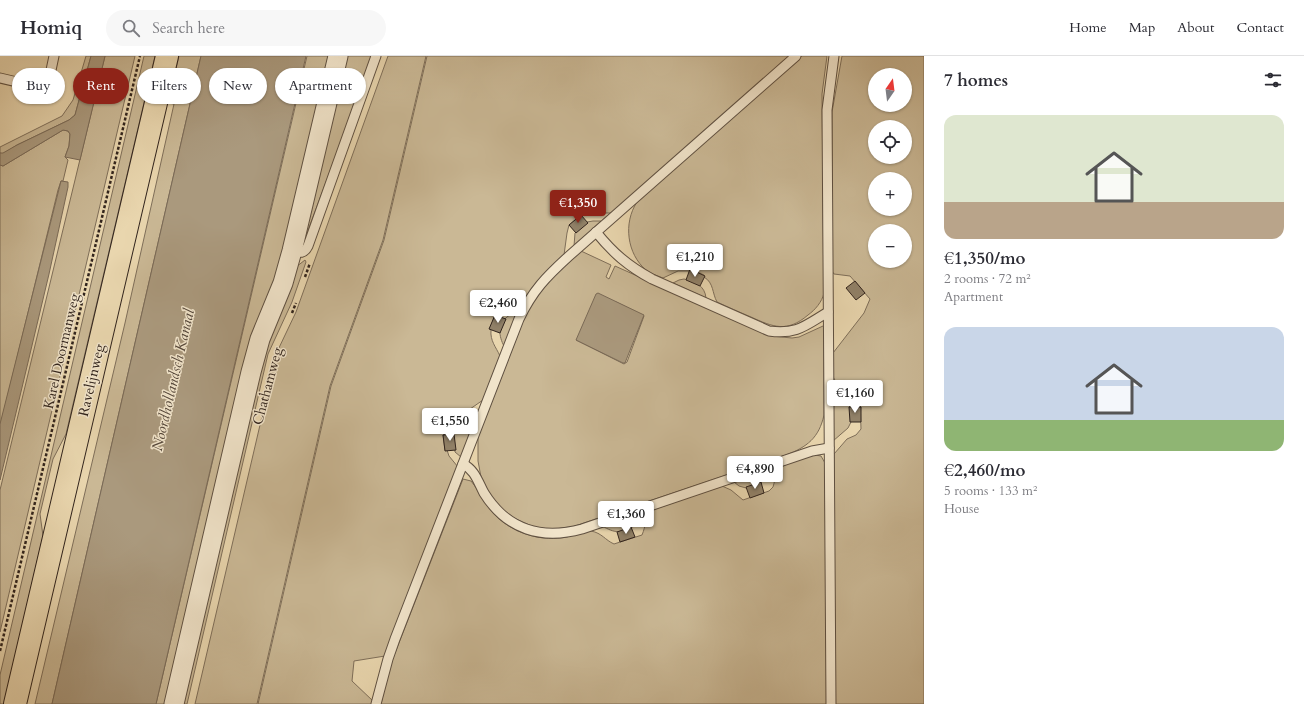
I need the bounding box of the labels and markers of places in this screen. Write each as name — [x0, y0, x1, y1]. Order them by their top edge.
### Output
pin: €1,350 — [545, 190, 611, 224]
pin: €1,210 — [662, 244, 728, 278]
pin: €2,460 — [465, 290, 531, 324]
pin: €1,160 — [822, 380, 888, 414]
pin: €1,550 — [417, 408, 483, 442]
pin: €4,890 — [722, 456, 788, 490]
pin: €1,360 — [593, 501, 659, 535]

